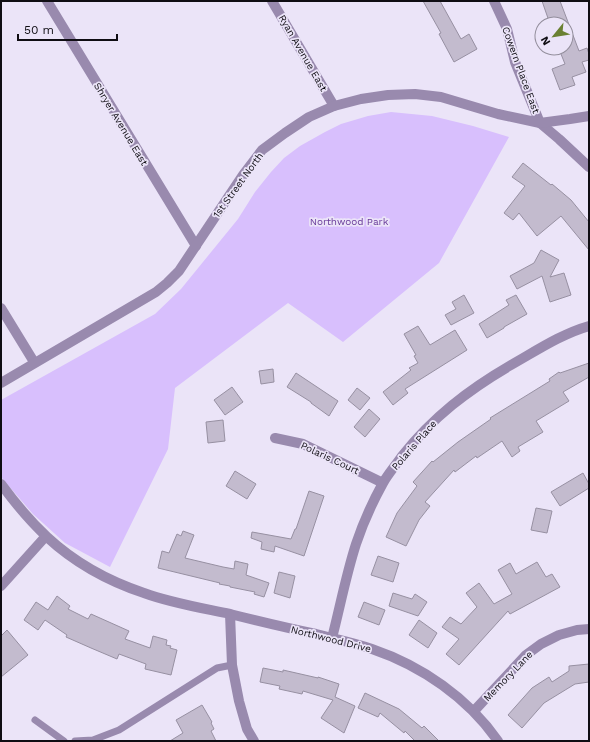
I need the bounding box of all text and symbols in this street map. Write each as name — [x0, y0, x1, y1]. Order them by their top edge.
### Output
street label: Ryan Avenue East — [277, 13, 330, 94]
scale bar — [18, 16, 117, 42]
north arrow — [534, 16, 574, 56]
text: 50 m — [24, 23, 54, 37]
street label: Cowern Place East — [500, 25, 542, 116]
text: N — [538, 34, 553, 48]
street label: Shryer Avenue East — [92, 81, 151, 168]
street label: 1st Street North — [211, 150, 265, 220]
park label: Northwood Park — [310, 216, 389, 227]
street label: Polaris Place — [389, 418, 439, 472]
street label: Polaris Court — [299, 440, 362, 477]
street label: Northwood Drive — [290, 624, 372, 654]
street label: Memory Lane — [481, 648, 535, 703]

